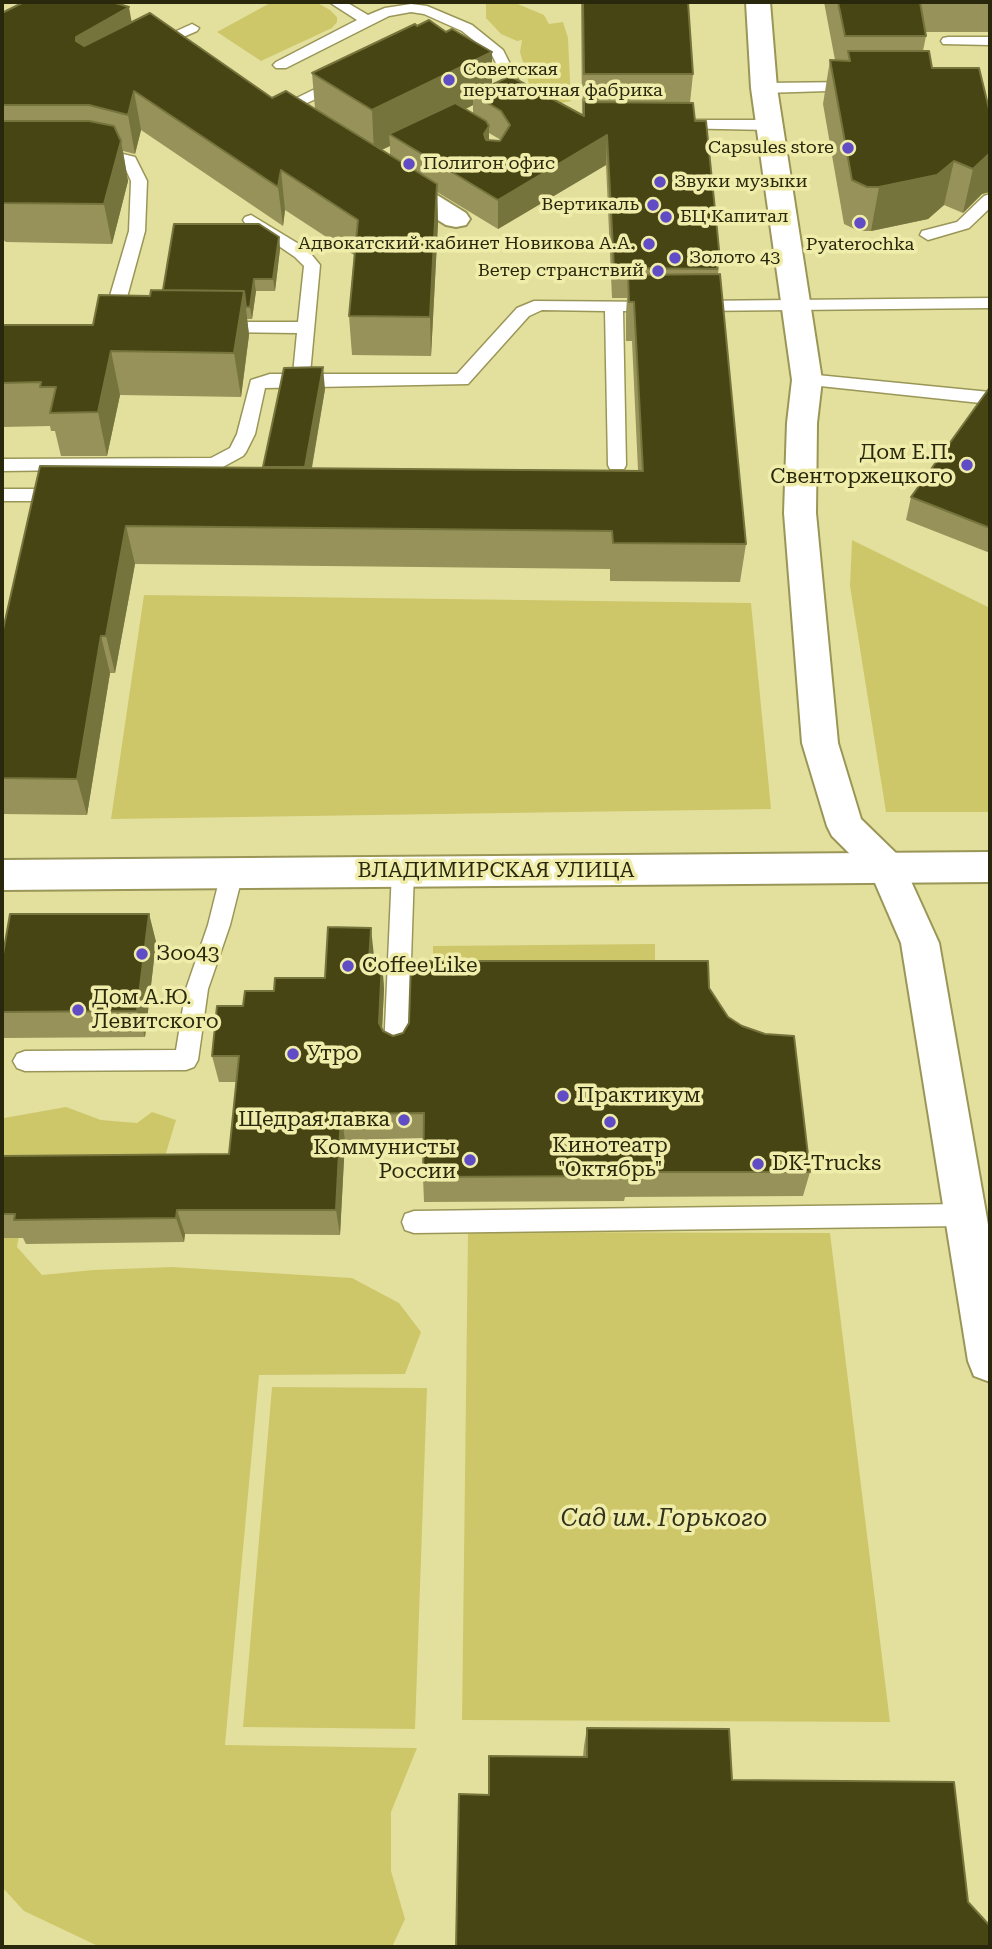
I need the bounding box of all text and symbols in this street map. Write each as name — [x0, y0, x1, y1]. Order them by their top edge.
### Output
place label: Советская перчаточная фабрика — [463, 59, 663, 102]
marker: Советская перчаточная фабрика — [441, 72, 457, 88]
place label: Capsules store — [708, 137, 834, 159]
marker: Capsules store — [840, 140, 856, 156]
place label: Полигон офис — [423, 153, 555, 175]
marker: Полигон офис — [401, 156, 417, 172]
place label: Звуки музыки — [674, 171, 808, 193]
marker: Звуки музыки — [652, 174, 668, 190]
place label: Вертикаль — [541, 194, 639, 216]
marker: Вертикаль — [645, 197, 661, 213]
place label: БЦ Капитал — [680, 206, 789, 228]
marker: БЦ Капитал — [658, 209, 674, 225]
marker: Pyaterochka — [852, 215, 868, 231]
place label: Адвокатский кабинет Новикова А.А. — [298, 233, 635, 255]
place label: Pyaterochka — [806, 234, 914, 256]
marker: Адвокатский кабинет Новикова А.А. — [641, 236, 657, 252]
place label: Золото 43 — [689, 247, 780, 269]
marker: Золото 43 — [667, 250, 683, 266]
place label: Ветер странствий — [478, 260, 644, 282]
marker: Ветер странствий — [650, 263, 666, 279]
place label: Дом Е.П. Свенторжецкого — [770, 440, 953, 490]
marker: Дом Е.П. Свенторжецкого — [959, 457, 975, 473]
street label: ВЛАДИМИРСКАЯ УЛИЦА — [358, 858, 634, 884]
place label: Зоо43 — [156, 941, 219, 967]
marker: Зоо43 — [134, 946, 150, 962]
place label: Coffee Like — [362, 953, 477, 979]
marker: Coffee Like — [340, 958, 356, 974]
place label: Дом А.Ю. Левитского — [92, 985, 219, 1035]
marker: Дом А.Ю. Левитского — [70, 1002, 86, 1018]
place label: Утро — [307, 1041, 359, 1067]
marker: Утро — [285, 1046, 301, 1062]
place label: Практикум — [577, 1083, 701, 1109]
marker: Практикум — [555, 1088, 571, 1104]
place label: Щедрая лавка — [238, 1107, 390, 1133]
marker: Щедрая лавка — [396, 1112, 412, 1128]
marker: Кинотеатр "Октябрь" — [602, 1114, 618, 1130]
place label: Кинотеатр "Октябрь" — [552, 1133, 668, 1183]
place label: Коммунисты России — [313, 1135, 456, 1185]
place label: DK-Trucks — [772, 1151, 881, 1177]
marker: Коммунисты России — [462, 1152, 478, 1168]
marker: DK-Trucks — [750, 1156, 766, 1172]
park label: Сад им. Горького — [561, 1505, 767, 1533]

